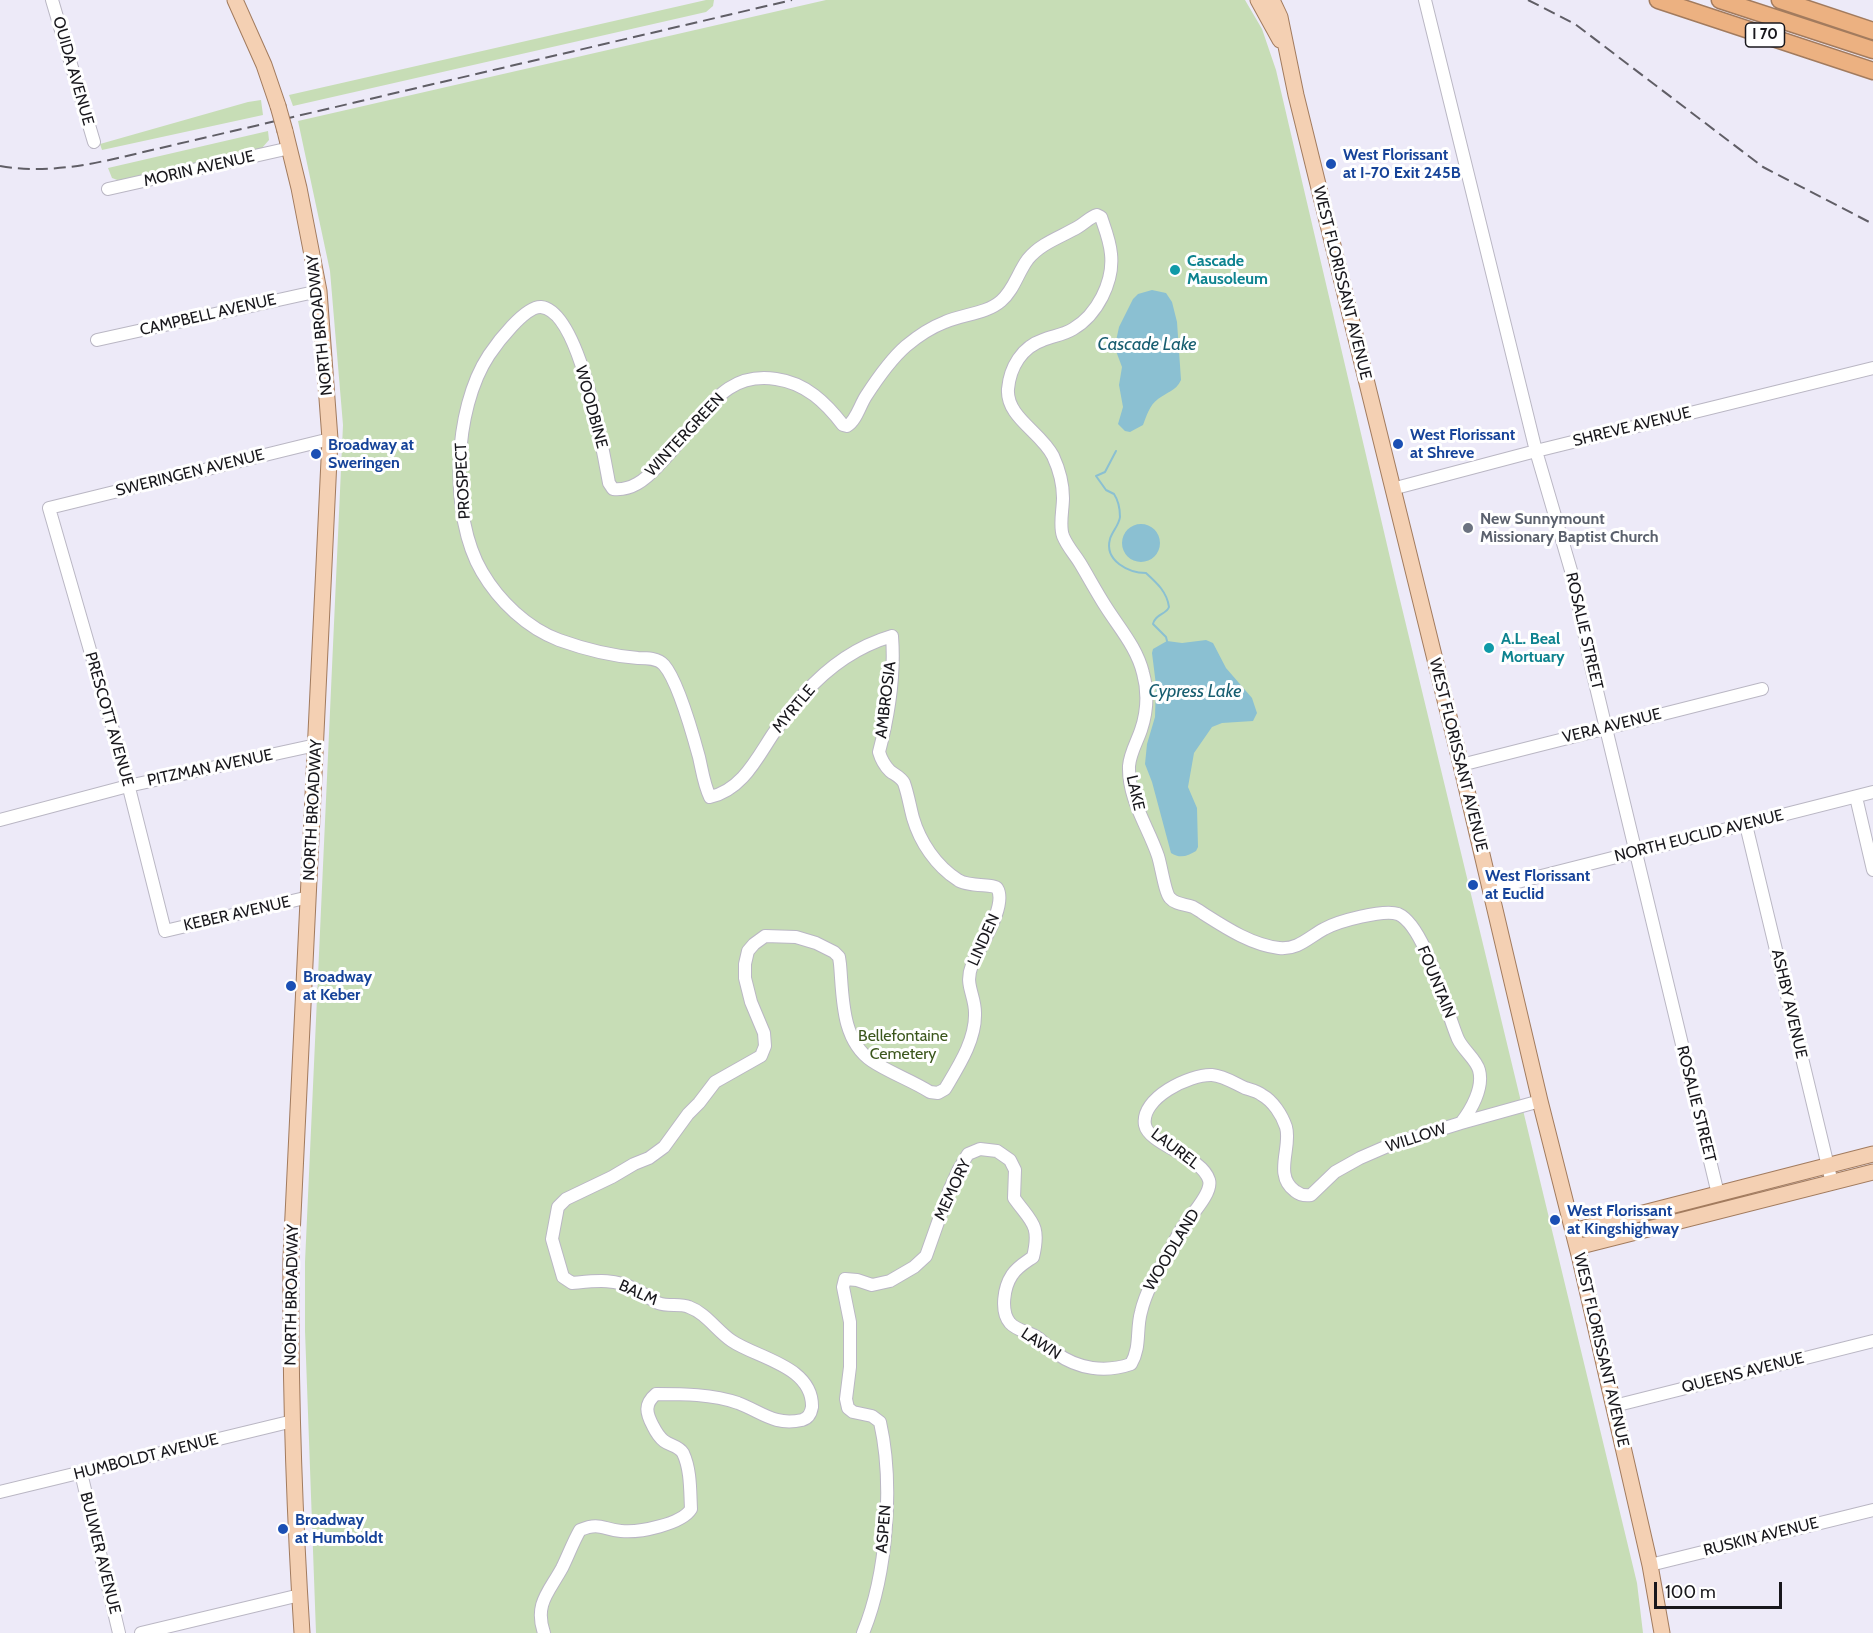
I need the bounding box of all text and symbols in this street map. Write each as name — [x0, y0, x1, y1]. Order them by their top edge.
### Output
street label: OUIDA AVENUE — [48, 14, 98, 128]
road number: I 70 — [1746, 23, 1784, 47]
place label: West Florissant at I-70 Exit 245B — [1343, 145, 1461, 183]
street label: MORIN AVENUE — [142, 147, 256, 191]
marker: West Florissant at I-70 Exit 245B — [1324, 157, 1338, 171]
street label: WEST FLORISSANT AVENUE — [1309, 184, 1375, 382]
place label: Cascade Mausoleum — [1187, 251, 1268, 289]
street label: NORTH BROADWAY — [303, 254, 337, 396]
marker: Cascade Mausoleum — [1168, 263, 1182, 277]
street label: CAMPBELL AVENUE — [138, 290, 278, 340]
water label: Cascade Lake — [1097, 334, 1197, 356]
street label: WOODBINE — [571, 363, 611, 451]
street label: WINTERGREEN — [642, 389, 728, 481]
street label: SHREVE AVENUE — [1571, 403, 1693, 451]
place label: West Florissant at Shreve — [1410, 425, 1515, 463]
place label: Broadway at Sweringen — [328, 435, 414, 473]
marker: West Florissant at Shreve — [1391, 437, 1405, 451]
street label: PROSPECT — [451, 442, 475, 520]
street label: SWERINGEN AVENUE — [114, 445, 266, 501]
marker: Broadway at Sweringen — [309, 447, 323, 461]
place label: New Sunnymount Missionary Baptist Church — [1480, 509, 1659, 547]
marker: New Sunnymount Missionary Baptist Church — [1461, 521, 1475, 535]
street label: ROSALIE STREET — [1561, 571, 1607, 691]
place label: A.L. Beal Mortuary — [1501, 629, 1565, 667]
marker: A.L. Beal Mortuary — [1482, 641, 1496, 655]
street label: PRESCOTT AVENUE — [81, 650, 137, 788]
street label: WEST FLORISSANT AVENUE — [1425, 656, 1491, 854]
street label: AMBROSIA — [872, 660, 900, 740]
street label: MYRTLE — [768, 681, 820, 737]
water label: Cypress Lake — [1149, 681, 1241, 703]
street label: VERA AVENUE — [1561, 704, 1663, 748]
street label: NORTH BROADWAY — [300, 739, 326, 881]
street label: PITZMAN AVENUE — [146, 745, 274, 791]
street label: LAKE — [1122, 773, 1148, 813]
street label: NORTH EUCLID AVENUE — [1613, 806, 1785, 866]
place label: West Florissant at Euclid — [1485, 866, 1590, 904]
marker: West Florissant at Euclid — [1466, 878, 1480, 892]
street label: KEBER AVENUE — [182, 892, 292, 936]
street label: LINDEN — [964, 911, 1004, 969]
street label: FOUNTAIN — [1413, 943, 1459, 1021]
street label: ASHBY AVENUE — [1767, 947, 1811, 1061]
place label: Broadway at Keber — [303, 967, 372, 1005]
marker: Broadway at Keber — [284, 979, 298, 993]
park label: Bellefontaine Cemetery — [858, 1026, 948, 1064]
street label: ROSALIE STREET — [1672, 1044, 1720, 1164]
street label: WILLOW — [1383, 1119, 1449, 1157]
street label: LAUREL — [1147, 1125, 1203, 1173]
street label: MEMORY — [930, 1156, 976, 1224]
place label: West Florissant at Kingshighway — [1567, 1201, 1679, 1239]
street label: WOODLAND — [1140, 1206, 1204, 1294]
marker: West Florissant at Kingshighway — [1548, 1213, 1562, 1227]
street label: NORTH BROADWAY — [281, 1224, 303, 1366]
street label: WEST FLORISSANT AVENUE — [1569, 1251, 1633, 1449]
street label: BALM — [616, 1276, 660, 1310]
street label: LAWN — [1017, 1324, 1065, 1364]
street label: QUEENS AVENUE — [1680, 1349, 1806, 1397]
street label: HUMBOLDT AVENUE — [72, 1430, 220, 1484]
street label: BULWER AVENUE — [76, 1490, 124, 1616]
street label: ASPEN — [872, 1504, 896, 1554]
place label: Broadway at Humboldt — [295, 1510, 383, 1548]
street label: RUSKIN AVENUE — [1701, 1513, 1821, 1561]
marker: Broadway at Humboldt — [276, 1522, 290, 1536]
scale bar — [1657, 1570, 1784, 1608]
text: 100 m — [1665, 1581, 1716, 1603]

